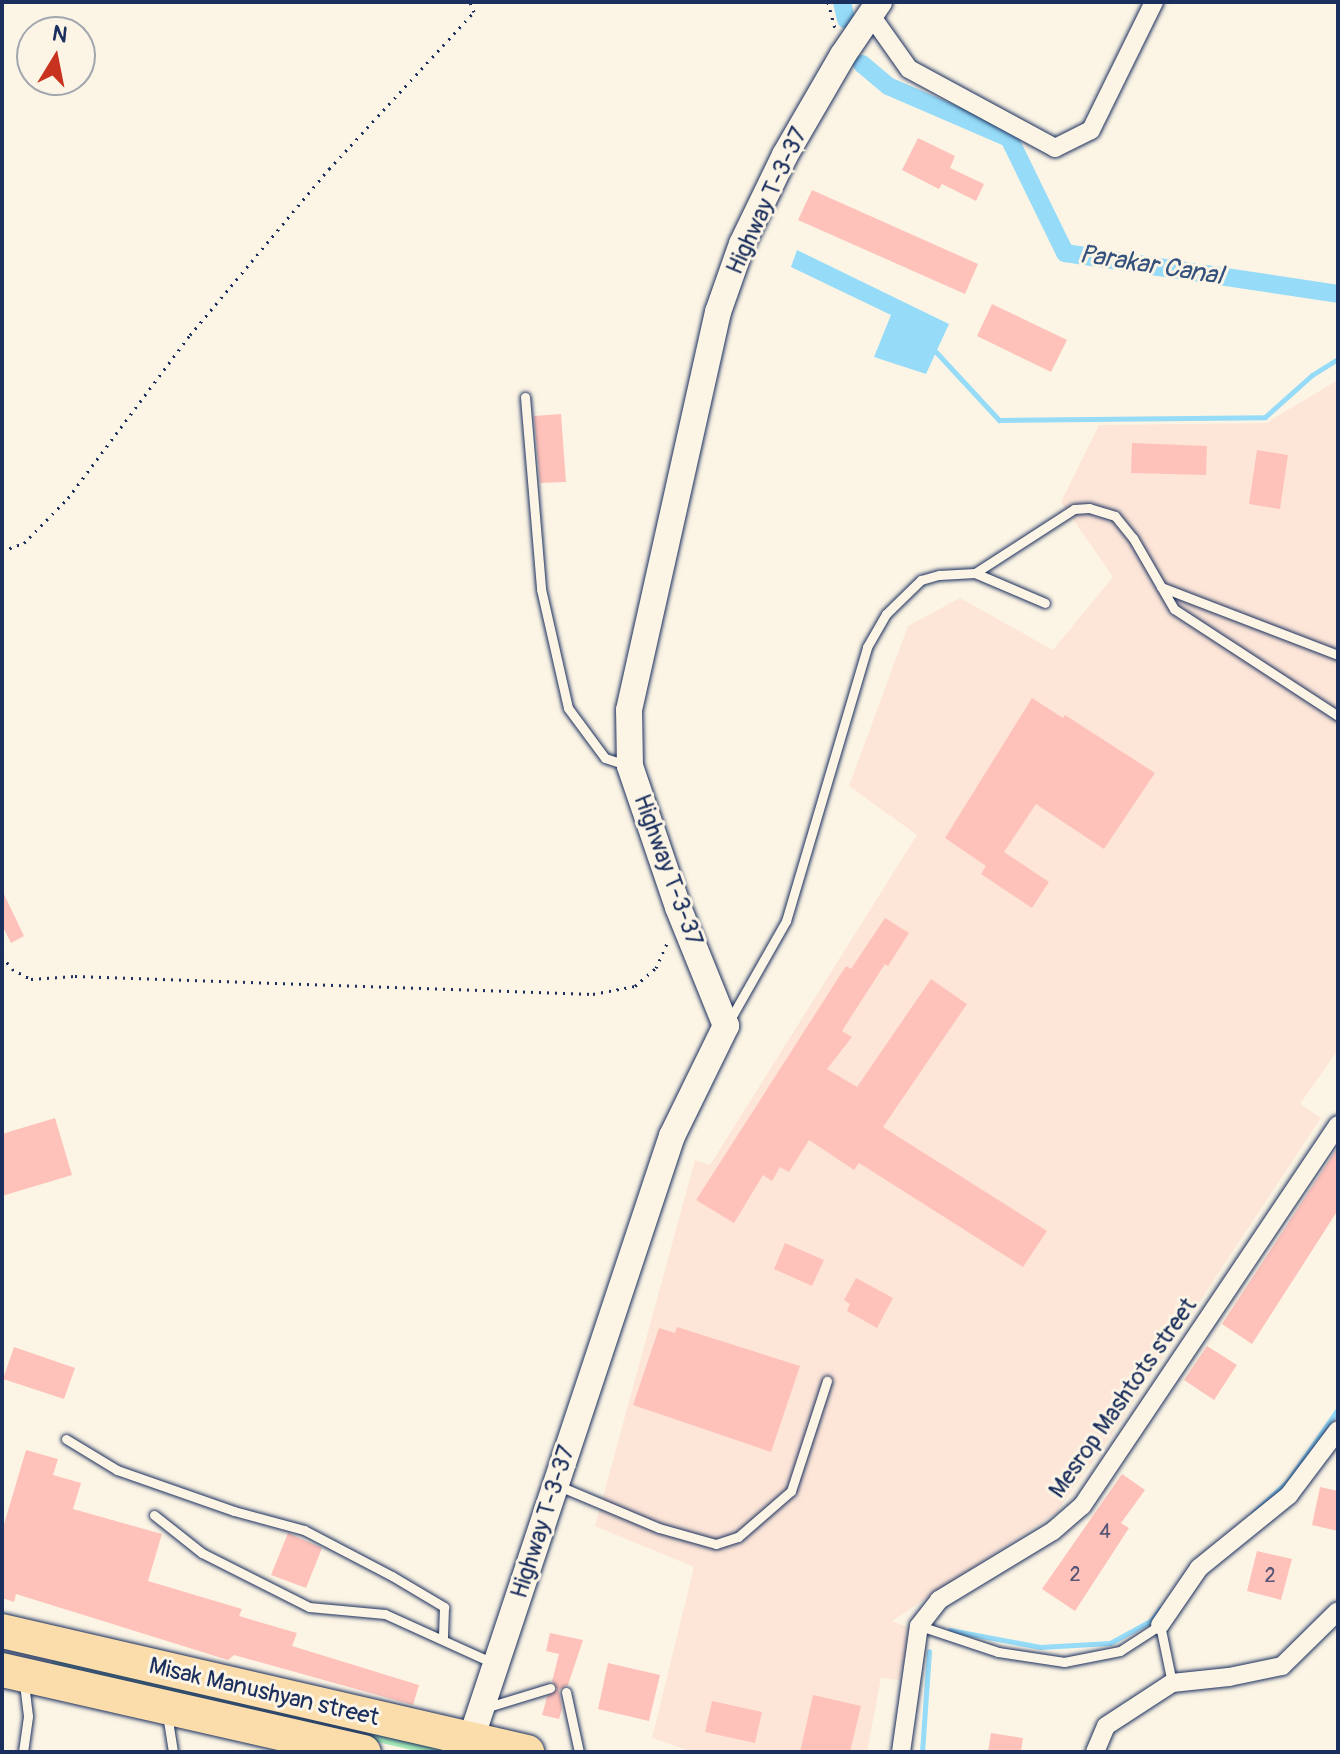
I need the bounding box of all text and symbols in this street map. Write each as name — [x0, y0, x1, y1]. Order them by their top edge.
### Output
north arrow — [16, 16, 96, 96]
text: N — [50, 19, 70, 49]
street label: Highway T-3-37 — [720, 123, 814, 279]
water label: Parakar Canal — [1077, 239, 1225, 293]
street label: Highway T-3-37 — [627, 790, 709, 950]
street label: Mesrop Mashtots street — [1043, 1292, 1203, 1504]
street label: Highway T-3-37 — [505, 1442, 581, 1602]
house number: 4 — [1099, 1519, 1111, 1543]
house number: 2 — [1069, 1562, 1081, 1586]
house number: 2 — [1264, 1563, 1276, 1587]
street label: Misak Manushyan street — [146, 1652, 382, 1732]

